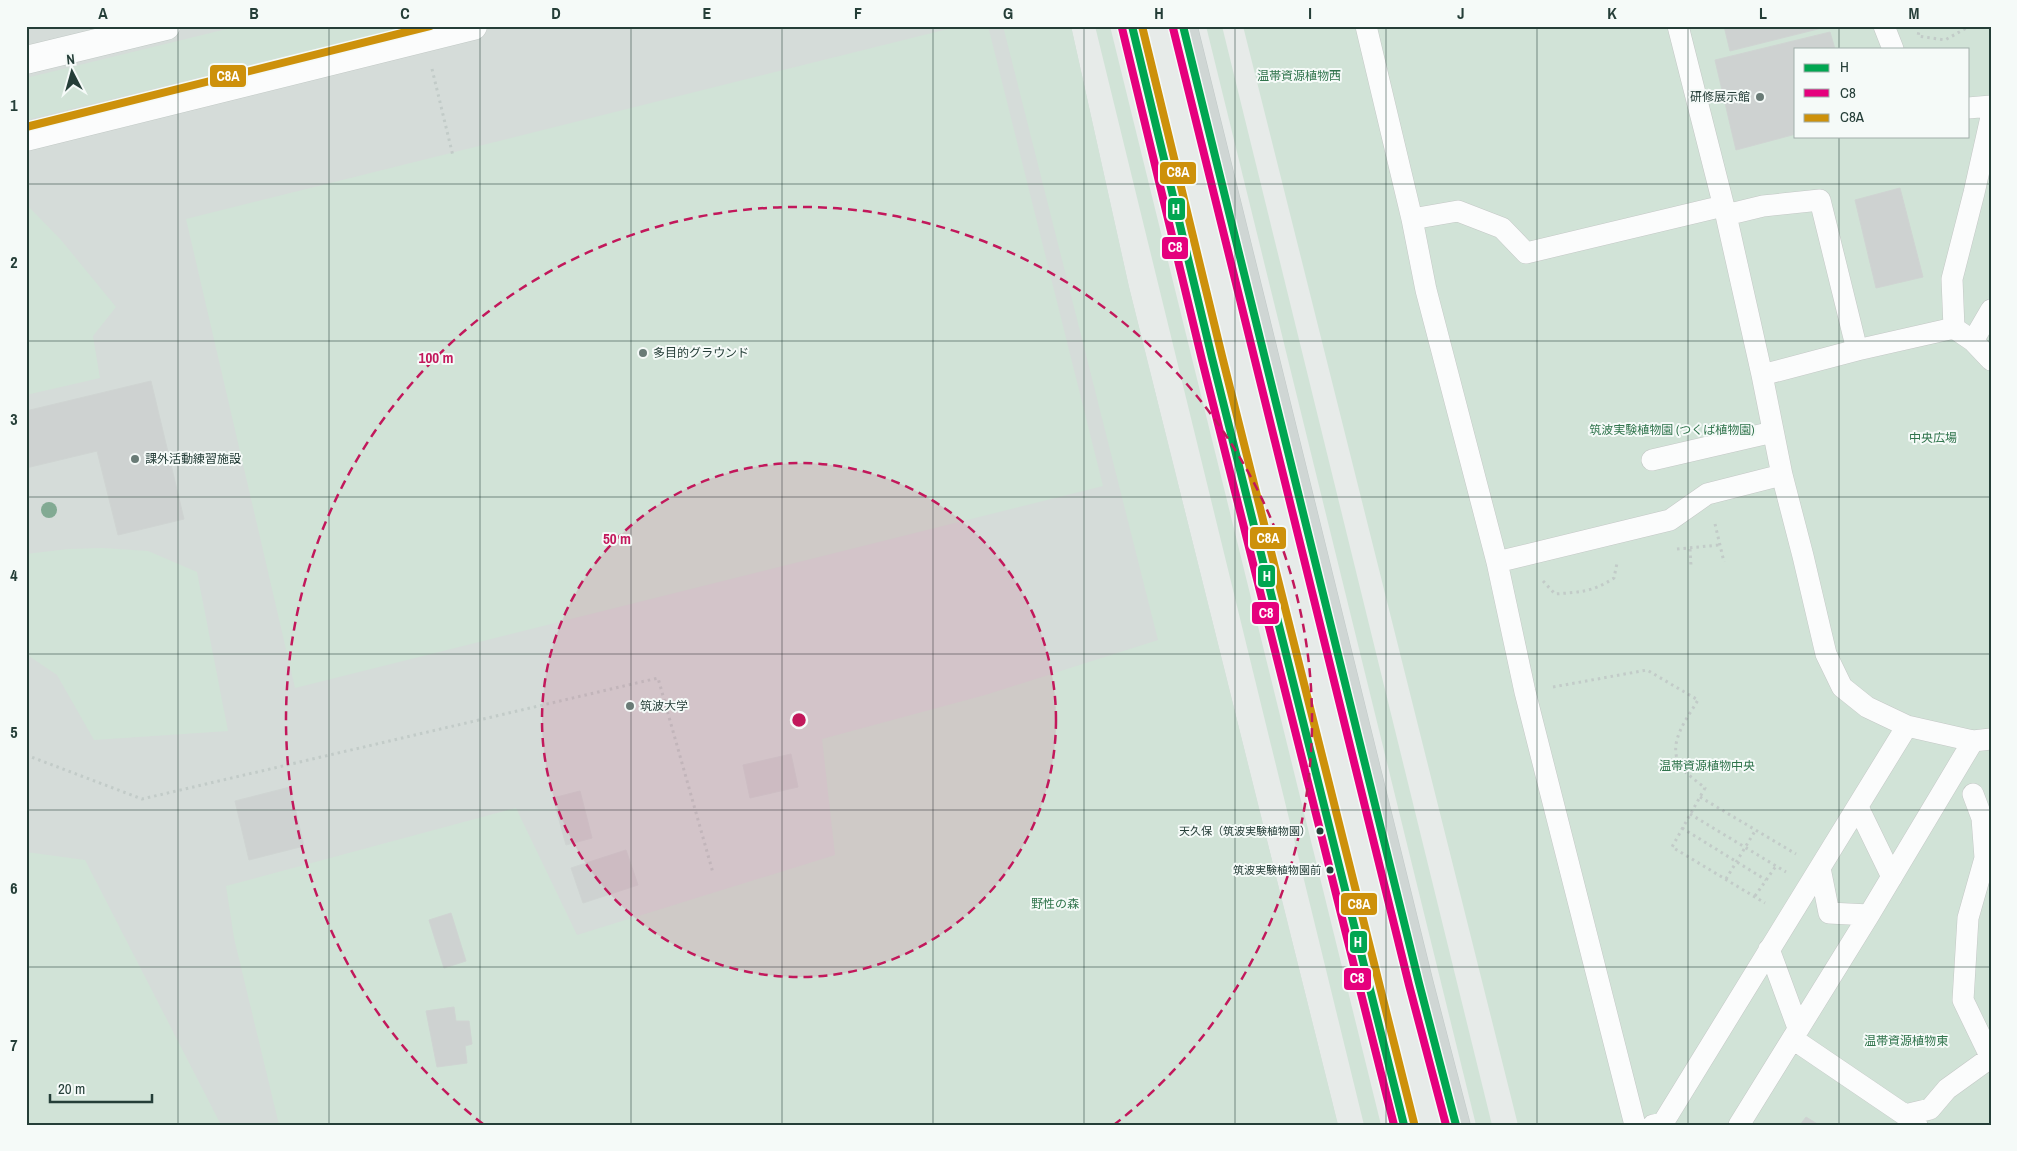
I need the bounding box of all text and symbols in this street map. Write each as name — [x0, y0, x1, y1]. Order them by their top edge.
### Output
text: A — [98, 2, 108, 24]
text: B — [249, 2, 259, 24]
text: C — [400, 2, 410, 24]
text: D — [551, 2, 561, 24]
text: E — [703, 2, 712, 24]
text: F — [854, 2, 862, 24]
text: G — [1003, 2, 1013, 24]
text: H — [1154, 2, 1164, 24]
text: I — [1308, 2, 1312, 24]
text: J — [1457, 2, 1465, 24]
text: K — [1607, 2, 1617, 24]
text: L — [1759, 2, 1767, 24]
text: M — [1909, 2, 1920, 24]
north arrow — [48, 48, 98, 98]
legend — [1794, 48, 1970, 138]
text: N — [66, 50, 76, 68]
text: H — [1840, 56, 1849, 77]
line badge: C8A — [209, 64, 247, 88]
text: C8A — [217, 67, 240, 85]
park label: 温帯資源植物西 — [1257, 68, 1341, 84]
text: C8 — [1840, 82, 1856, 103]
place label: 研修展示館 — [1690, 89, 1750, 105]
marker: 研修展示館 — [1754, 91, 1766, 103]
text: 1 — [10, 94, 18, 116]
text: C8A — [1840, 106, 1865, 127]
line badge: C8A — [1159, 161, 1197, 185]
text: C8A — [1167, 163, 1190, 181]
line badge: H — [1167, 197, 1186, 221]
text: H — [1172, 200, 1180, 218]
line badge: C8 — [1161, 236, 1189, 260]
text: C8 — [1168, 238, 1182, 256]
text: 2 — [10, 251, 18, 273]
place label: 多目的グラウンド — [653, 345, 749, 361]
text: 100 m — [419, 347, 453, 368]
marker: 多目的グラウンド — [637, 347, 649, 359]
text: 3 — [10, 408, 18, 430]
park label: 筑波実験植物園 (つくば植物園) — [1589, 422, 1755, 438]
park label: 中央広場 — [1909, 430, 1957, 446]
place label: 課外活動練習施設 — [145, 451, 241, 467]
marker: 課外活動練習施設 — [129, 453, 141, 465]
line badge: C8A — [1249, 526, 1287, 550]
text: 50 m — [603, 528, 631, 549]
text: C8A — [1257, 529, 1280, 547]
text: 4 — [10, 564, 18, 586]
line badge: H — [1257, 564, 1276, 588]
text: H — [1263, 567, 1271, 585]
line badge: C8 — [1251, 601, 1280, 625]
text: C8 — [1259, 604, 1273, 622]
place label: 筑波大学 — [640, 698, 688, 714]
marker: 筑波大学 — [624, 700, 636, 712]
centre of rings — [790, 711, 808, 729]
text: 5 — [10, 721, 18, 743]
park label: 温帯資源植物中央 — [1659, 758, 1755, 774]
place label: 天久保（筑波実験植物園） — [1179, 824, 1311, 838]
marker: 天久保（筑波実験植物園） — [1315, 826, 1325, 836]
place label: 筑波実験植物園前 — [1233, 863, 1321, 877]
marker: 筑波実験植物園前 — [1325, 865, 1335, 875]
text: 6 — [10, 877, 18, 899]
line badge: C8A — [1340, 892, 1378, 916]
text: C8A — [1348, 895, 1371, 913]
park label: 野性の森 — [1031, 896, 1079, 912]
line badge: H — [1349, 930, 1368, 954]
text: H — [1354, 933, 1362, 951]
line badge: C8 — [1343, 967, 1372, 991]
text: C8 — [1350, 969, 1364, 987]
park label: 温帯資源植物東 — [1864, 1033, 1948, 1049]
text: 7 — [10, 1034, 18, 1056]
scale bar — [50, 1071, 152, 1103]
text: 20 m — [58, 1078, 85, 1099]

